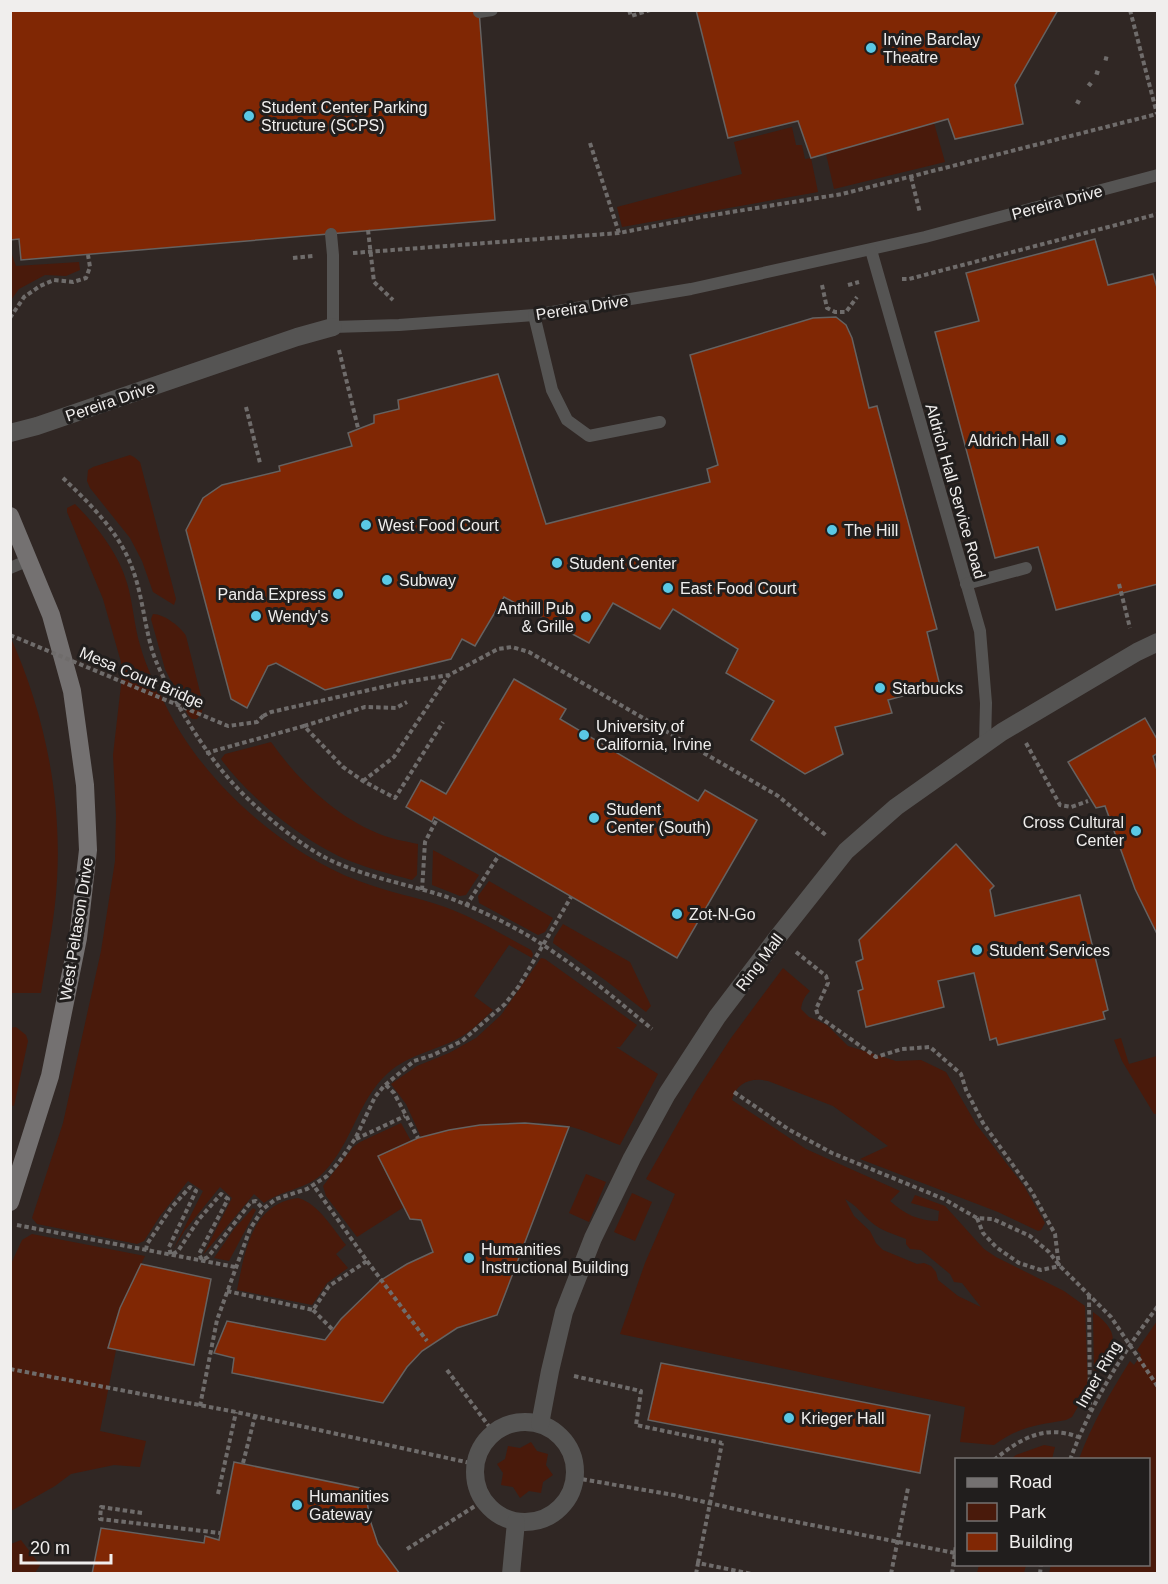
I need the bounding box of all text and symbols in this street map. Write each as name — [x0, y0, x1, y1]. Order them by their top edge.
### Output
place label: Irvine Barclay Theatre — [883, 31, 980, 66]
marker: Irvine Barclay Theatre — [864, 41, 878, 55]
place label: Student Center Parking Structure (SCPS) — [261, 99, 427, 134]
marker: Student Center Parking Structure (SCPS) — [242, 109, 256, 123]
street label: Pereira Drive — [1010, 182, 1105, 223]
street label: Pereira Drive — [535, 292, 630, 323]
street label: Pereira Drive — [63, 378, 157, 425]
street label: Aldrich Hall Service Road — [922, 402, 989, 581]
place label: Aldrich Hall — [968, 432, 1049, 449]
marker: Aldrich Hall — [1054, 433, 1068, 447]
place label: West Food Court — [378, 517, 499, 534]
marker: West Food Court — [359, 518, 373, 532]
place label: The Hill — [844, 522, 898, 539]
marker: The Hill — [825, 523, 839, 537]
place label: Student Center — [569, 555, 677, 572]
marker: Student Center — [550, 556, 564, 570]
place label: Subway — [399, 572, 456, 589]
marker: Subway — [380, 573, 394, 587]
place label: East Food Court — [680, 580, 797, 597]
marker: East Food Court — [661, 581, 675, 595]
place label: Panda Express — [217, 586, 326, 603]
marker: Panda Express — [331, 587, 345, 601]
place label: Anthill Pub & Grille — [498, 600, 574, 635]
place label: Wendy's — [268, 608, 329, 625]
marker: Wendy's — [249, 609, 263, 623]
marker: Anthill Pub & Grille — [579, 610, 593, 624]
street label: Mesa Court Bridge — [77, 644, 207, 711]
place label: Starbucks — [892, 680, 963, 697]
marker: Starbucks — [873, 681, 887, 695]
place label: University of California, Irvine — [596, 718, 712, 753]
marker: University of California, Irvine — [577, 728, 591, 742]
place label: Student Center (South) — [606, 801, 711, 836]
marker: Student Center (South) — [587, 811, 601, 825]
place label: Cross Cultural Center — [1023, 814, 1125, 849]
marker: Cross Cultural Center — [1129, 824, 1143, 838]
street label: West Peltason Drive — [57, 856, 96, 1002]
place label: Zot-N-Go — [689, 906, 756, 923]
marker: Zot-N-Go — [670, 907, 684, 921]
street label: Ring Mall — [733, 931, 786, 994]
place label: Student Services — [989, 942, 1110, 959]
marker: Student Services — [970, 943, 984, 957]
place label: Humanities Instructional Building — [481, 1241, 629, 1276]
marker: Humanities Instructional Building — [462, 1251, 476, 1265]
street label: Inner Ring — [1073, 1338, 1124, 1410]
place label: Krieger Hall — [801, 1410, 885, 1427]
marker: Krieger Hall — [782, 1411, 796, 1425]
legend — [955, 1458, 1150, 1566]
text: Road — [1009, 1472, 1052, 1492]
place label: Humanities Gateway — [309, 1488, 389, 1523]
marker: Humanities Gateway — [290, 1498, 304, 1512]
text: Park — [1009, 1502, 1047, 1522]
scale bar — [21, 1527, 111, 1565]
text: Building — [1009, 1532, 1073, 1552]
text: 20 m — [30, 1538, 70, 1558]

